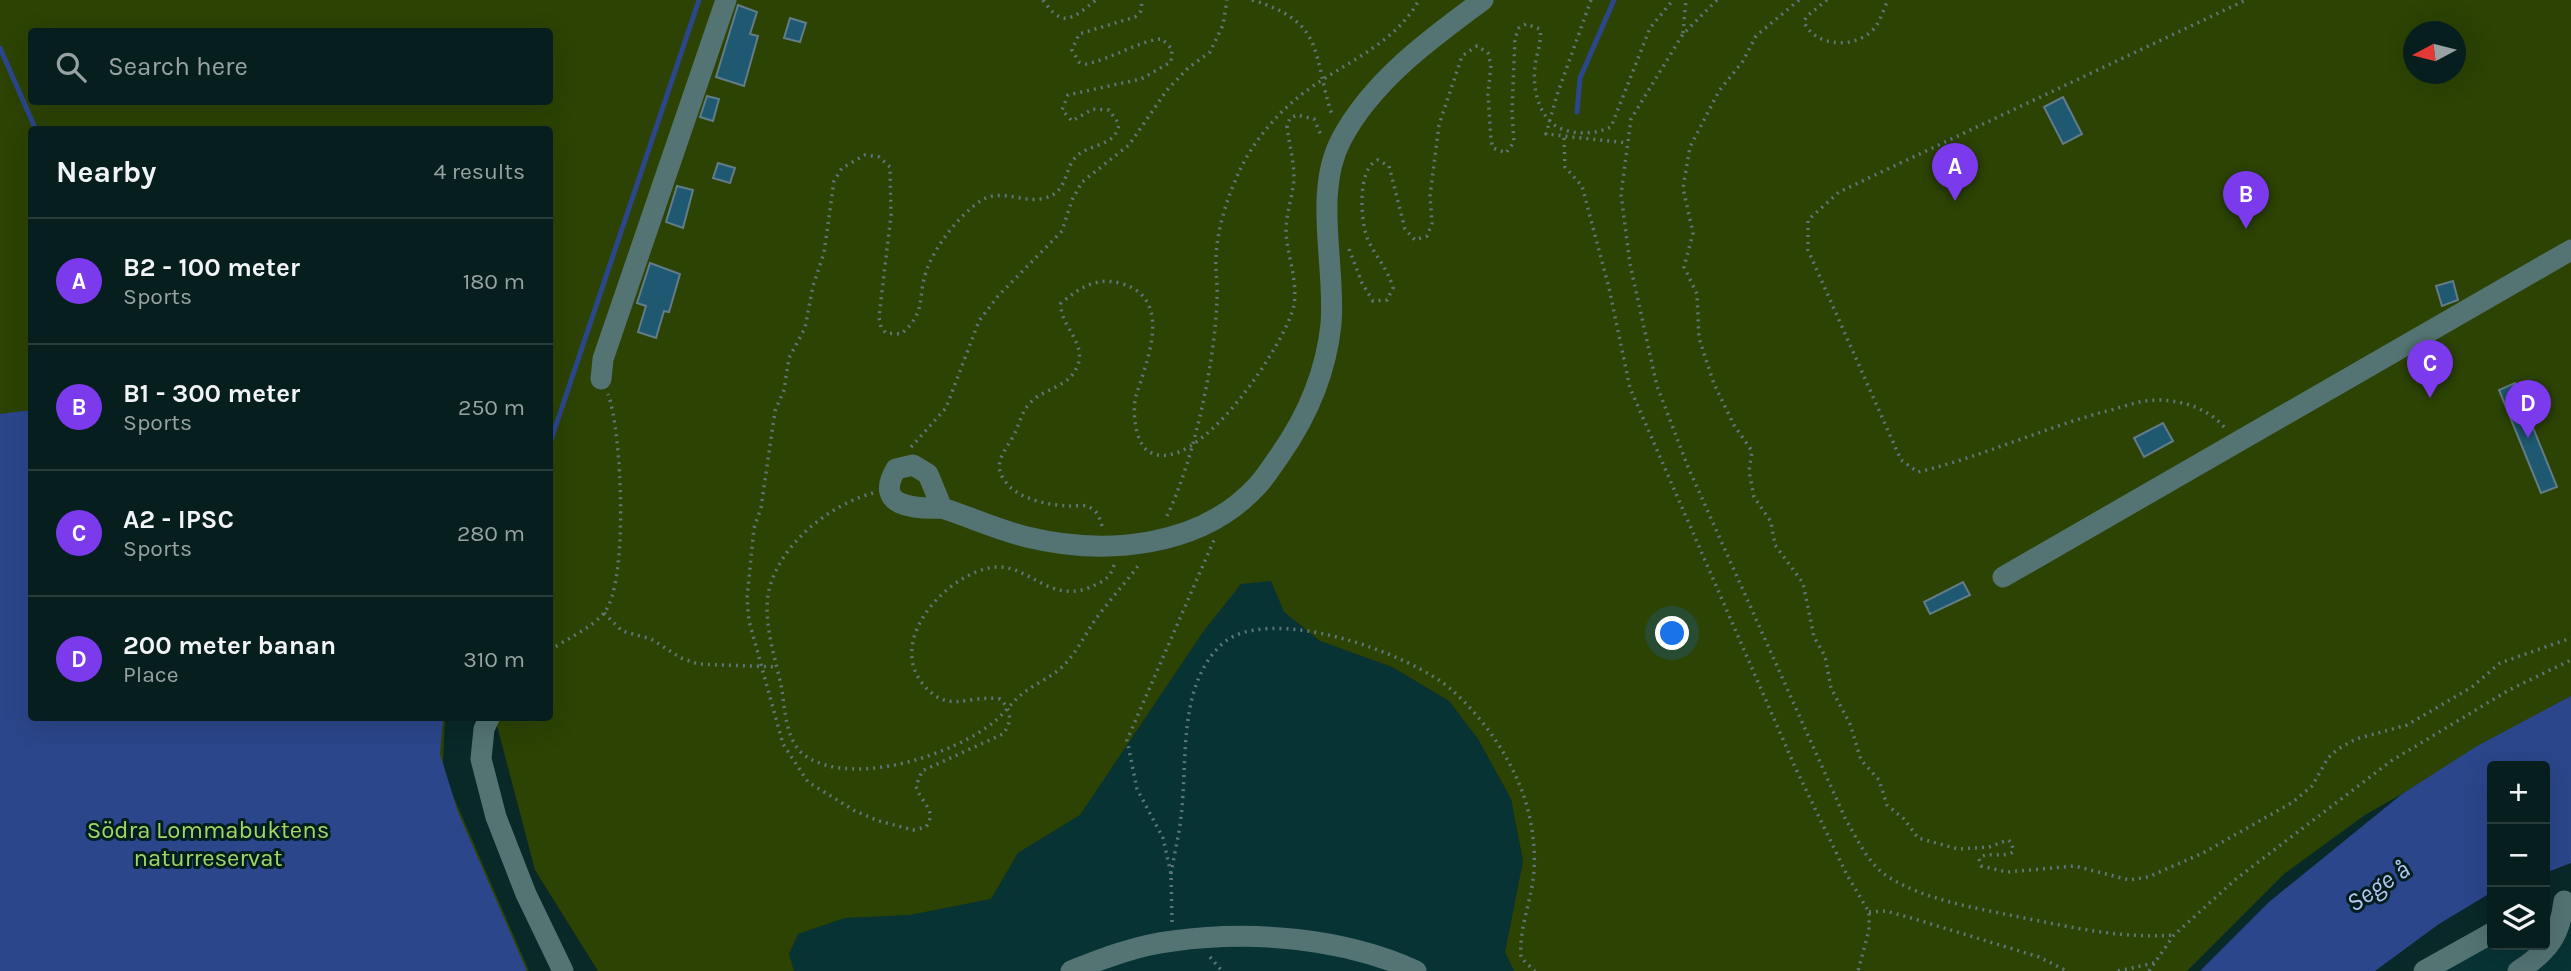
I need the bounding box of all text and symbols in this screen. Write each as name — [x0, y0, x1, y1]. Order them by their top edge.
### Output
north arrow — [2403, 21, 2466, 84]
search box — [28, 28, 553, 105]
icon: search — [52, 48, 90, 86]
text: Search here — [108, 51, 248, 82]
pin: A — [1932, 143, 1978, 201]
text: Nearby — [56, 154, 156, 190]
text: 4 results — [433, 158, 525, 185]
pin: B — [2223, 171, 2269, 229]
text: B2 - 100 meter — [123, 252, 300, 283]
text: A — [72, 268, 86, 295]
text: 180 m — [463, 268, 525, 295]
text: Sports — [123, 283, 192, 310]
pin: C — [2407, 340, 2453, 398]
text: B1 - 300 meter — [123, 378, 300, 409]
pin: D — [2505, 380, 2551, 438]
text: B — [72, 394, 86, 421]
text: 250 m — [458, 394, 525, 421]
text: Sports — [123, 409, 192, 436]
text: A2 - IPSC — [123, 504, 234, 535]
text: C — [72, 520, 86, 547]
text: 280 m — [457, 520, 525, 547]
text: Sports — [123, 535, 192, 562]
your location — [1655, 616, 1689, 650]
text: 200 meter banan — [123, 630, 336, 661]
text: D — [71, 646, 87, 673]
text: 310 m — [463, 646, 525, 673]
text: Place — [123, 661, 179, 688]
map controls — [2487, 761, 2550, 950]
button: + — [2487, 761, 2550, 824]
park label: Södra Lommabuktens naturreservat — [87, 816, 329, 872]
button: − — [2487, 824, 2550, 887]
water label: Sege å — [2340, 854, 2416, 918]
button: layers — [2487, 887, 2550, 950]

